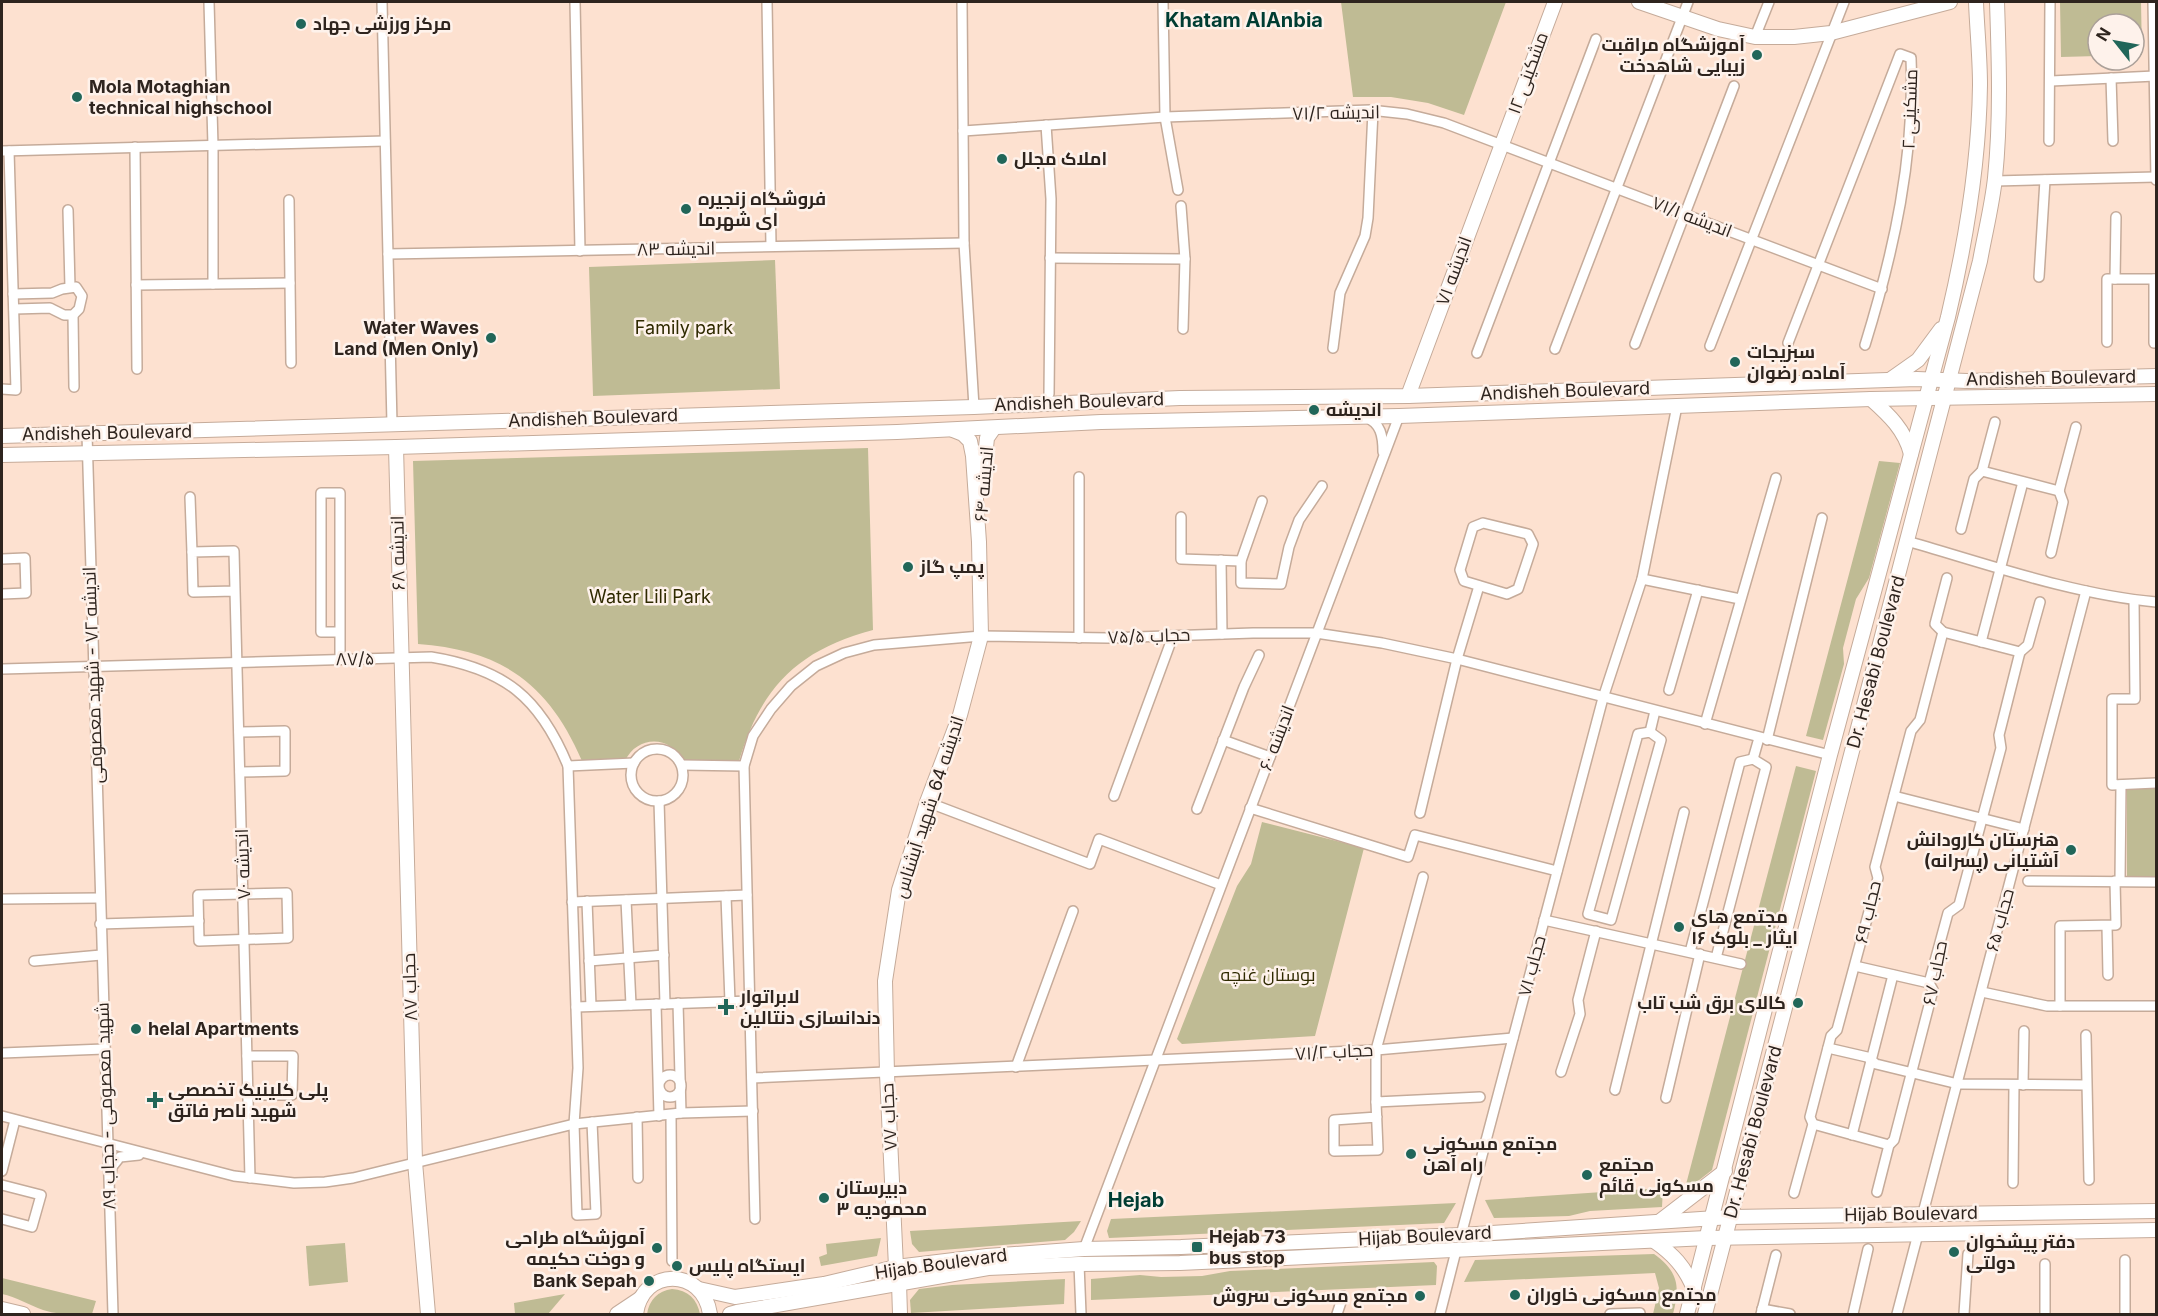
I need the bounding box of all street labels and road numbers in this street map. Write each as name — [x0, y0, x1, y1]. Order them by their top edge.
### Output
street label: مشکینی ۱۲ — [1503, 29, 1553, 117]
street label: مشکینی ۲ — [1898, 69, 1922, 149]
street label: اندیشه ۷۱/۲ — [1292, 101, 1380, 124]
street label: اندیشه ۷۱/۱ — [1649, 192, 1735, 241]
street label: اندیشه ۷۱ — [1431, 233, 1476, 308]
street label: اندیشه ۸۳ — [637, 237, 715, 260]
street label: Andisheh Boulevard — [1966, 366, 2136, 389]
street label: Andisheh Boulevard — [1480, 377, 1650, 404]
street label: Andisheh Boulevard — [994, 388, 1164, 415]
street label: Andisheh Boulevard — [508, 404, 678, 431]
street label: Andisheh Boulevard — [22, 421, 192, 444]
street label: اندیشه ۶۴ — [970, 445, 997, 523]
street label: اندیشه ۶۸ — [386, 515, 409, 591]
street label: اندیشه ۷۲ - شهید معصومی — [78, 566, 108, 784]
street label: Dr. Hesabi Boulevard — [1842, 573, 1909, 751]
street label: حجاب ۷۵/۵ — [1107, 624, 1191, 647]
street label: ۸۷/۵ — [335, 648, 375, 669]
street label: اندیشه ۶۰ — [1255, 702, 1299, 773]
street label: اندیشه 64_شهید آبشناس — [889, 713, 969, 901]
street label: اندیشه ۷۰ — [231, 828, 254, 900]
street label: حجاب ۶۹ — [1850, 879, 1885, 945]
street label: حجاب ۶۵ — [1981, 886, 2018, 953]
street label: حجاب ۷۱ — [1513, 933, 1550, 999]
street label: حجاب ۶۷ — [1918, 939, 1951, 1007]
street label: حجاب ۸۷ — [398, 953, 421, 1021]
street label: شهید معصومی - حجاب ۸۹ — [91, 1002, 121, 1210]
street label: حجاب ۷۱/۲ — [1294, 1039, 1374, 1064]
street label: Dr. Hesabi Boulevard — [1719, 1043, 1786, 1221]
street label: حجاب ۷۷ — [876, 1083, 901, 1151]
street label: Hijab Boulevard — [1844, 1202, 1978, 1225]
street label: Hijab Boulevard — [1358, 1222, 1492, 1249]
street label: Hijab Boulevard — [873, 1244, 1009, 1283]

